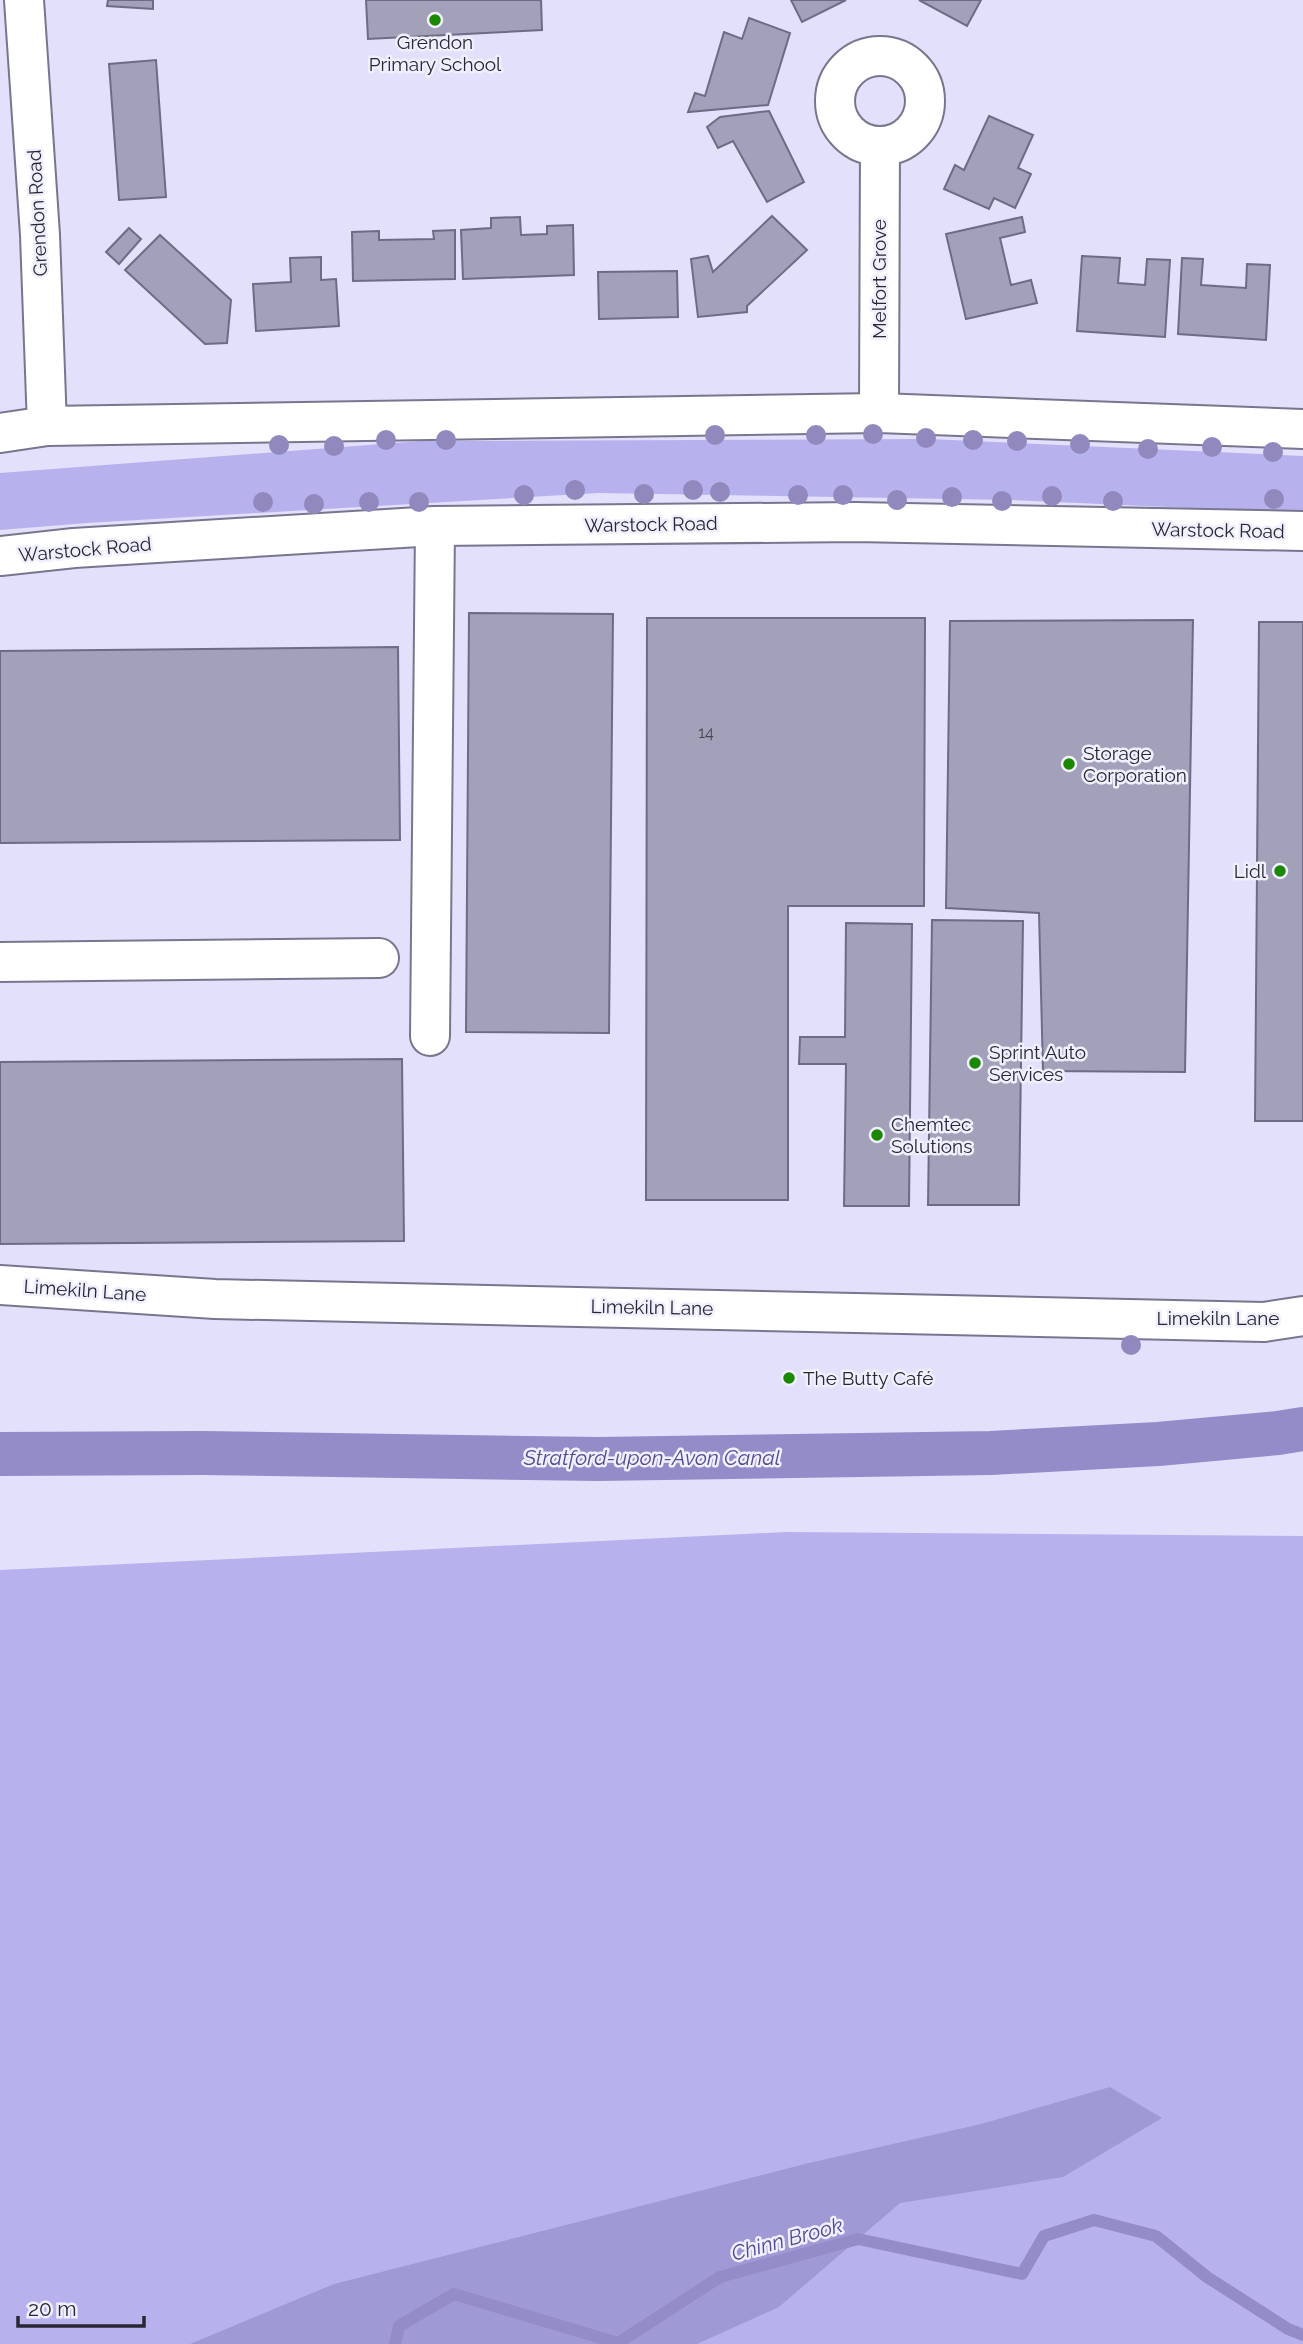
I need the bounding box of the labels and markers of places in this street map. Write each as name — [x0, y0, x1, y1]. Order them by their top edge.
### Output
marker: Grendon Primary School — [427, 12, 443, 28]
place label: Grendon Primary School — [369, 31, 502, 75]
place label: Storage Corporation — [1083, 742, 1187, 786]
marker: Storage Corporation — [1061, 756, 1077, 772]
place label: Lidl — [1234, 860, 1267, 882]
marker: Lidl — [1272, 863, 1288, 879]
place label: Sprint Auto Services — [989, 1041, 1086, 1085]
marker: Sprint Auto Services — [967, 1055, 983, 1071]
place label: Chemtec Solutions — [891, 1113, 972, 1157]
marker: Chemtec Solutions — [869, 1127, 885, 1143]
place label: The Butty Café — [803, 1367, 933, 1389]
marker: The Butty Café — [781, 1370, 797, 1386]

